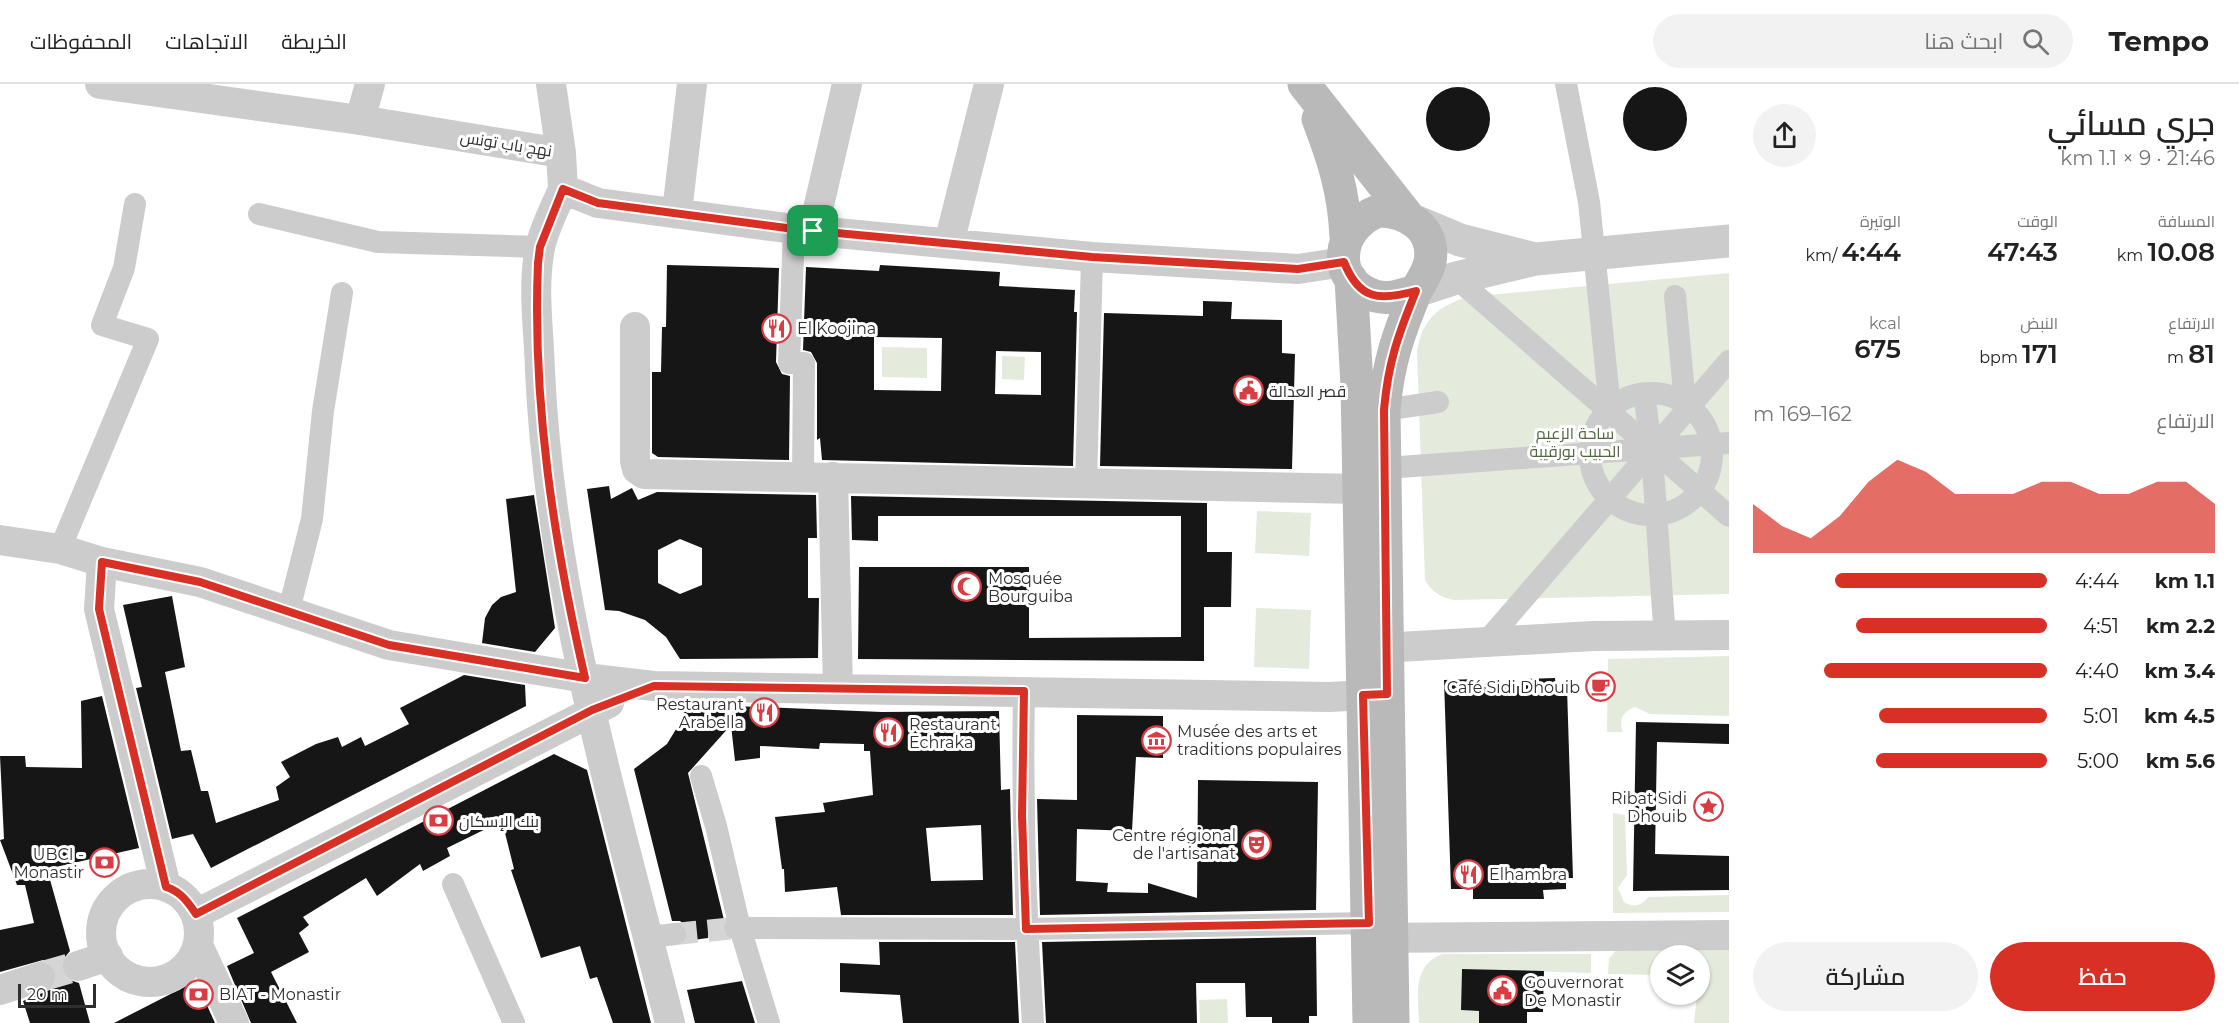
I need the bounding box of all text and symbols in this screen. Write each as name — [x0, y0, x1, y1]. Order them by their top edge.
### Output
search box — [1653, 14, 2073, 68]
text: Tempo — [2109, 24, 2209, 58]
icon: search — [2019, 25, 2052, 58]
text: ابحث هنا — [1924, 28, 2004, 55]
text: المحفوظات — [30, 29, 132, 54]
text: الاتجاهات — [165, 29, 248, 54]
text: الخريطة — [281, 29, 347, 54]
text: جري مسائي — [2047, 103, 2215, 143]
button: share — [1753, 104, 1816, 167]
street label: نهج باب تونس — [458, 127, 553, 163]
text: 21:46 · 9 × 1.1 km — [2060, 146, 2215, 170]
pin — [787, 205, 838, 256]
text: الوتيرة — [1860, 212, 1901, 231]
text: الوقت — [2017, 212, 2058, 231]
text: المسافة — [2158, 212, 2215, 231]
icon: arrive — [796, 214, 829, 247]
text: 4:44 — [1842, 236, 1901, 268]
text: 47:43 — [1987, 236, 2058, 268]
text: 10.08 — [2147, 236, 2215, 268]
text: /km — [1806, 246, 1842, 265]
text: km — [2117, 246, 2147, 265]
restaurant icon: El Koojina — [760, 312, 792, 344]
text: kcal — [1869, 314, 1901, 333]
text: النبض — [2020, 314, 2058, 333]
text: الارتفاع — [2168, 314, 2215, 333]
place label: El Koojina — [797, 319, 876, 338]
text: 675 — [1854, 333, 1901, 365]
text: 171 — [2022, 338, 2058, 370]
text: 81 — [2188, 338, 2215, 370]
text: bpm — [1979, 348, 2022, 367]
text: m — [2167, 348, 2188, 367]
public building icon: قصر العدالة — [1232, 375, 1264, 407]
place label: قصر العدالة — [1269, 382, 1346, 401]
text: 162–169 m — [1753, 402, 1852, 426]
text: الارتفاع — [2156, 409, 2215, 433]
park label: ساحة الزعيم الحبيب بورقيبة — [1529, 424, 1621, 461]
place label: Mosquée Bourguiba — [988, 569, 1073, 606]
text: 4:44 — [2075, 569, 2119, 593]
text: 1.1 km — [2155, 569, 2215, 593]
mosque icon: Mosquée Bourguiba — [951, 571, 983, 603]
text: 4:51 — [2083, 614, 2119, 638]
text: 2.2 km — [2146, 614, 2215, 638]
text: 4:40 — [2075, 659, 2119, 683]
text: 3.4 km — [2144, 659, 2215, 683]
cafe icon: Café Sidi Dhouib — [1585, 671, 1617, 703]
place label: Café Sidi Dhouib — [1447, 678, 1580, 697]
place label: Restaurant Arabella — [656, 695, 744, 732]
restaurant icon: Restaurant Arabella — [749, 697, 781, 729]
text: 5:01 — [2083, 704, 2119, 728]
text: 4.5 km — [2144, 704, 2215, 728]
place label: Restaurant Echraka — [909, 715, 997, 752]
restaurant icon: Restaurant Echraka — [872, 717, 904, 749]
place label: Musée des arts et traditions populaires — [1177, 722, 1342, 759]
museum icon: Musée des arts et traditions populaires — [1140, 724, 1172, 756]
text: 5:00 — [2077, 749, 2119, 773]
text: 5.6 km — [2146, 749, 2215, 773]
place label: Ribat Sidi Dhouib — [1611, 789, 1687, 826]
place icon: Ribat Sidi Dhouib — [1692, 791, 1724, 823]
bank icon: بنك الإسكان — [422, 805, 454, 837]
place label: بنك الإسكان — [459, 812, 539, 832]
place label: Centre régional de l'artisanat — [1112, 826, 1236, 863]
theatre icon: Centre régional de l'artisanat — [1241, 828, 1273, 860]
place label: UBCI - Monastir — [13, 845, 84, 882]
bank icon: UBCI - Monastir — [89, 847, 121, 879]
restaurant icon: Elhambra — [1452, 858, 1484, 890]
place label: Elhambra — [1489, 865, 1567, 884]
button: مشاركة — [1753, 942, 1978, 1011]
button: حفظ — [1990, 942, 2215, 1011]
map controls — [1650, 945, 1710, 1005]
button: layers — [1650, 945, 1710, 1005]
place label: Gouvernorat De Monastir — [1524, 973, 1625, 1010]
public building icon: Gouvernorat De Monastir — [1487, 975, 1519, 1007]
bank icon: BIAT - Monastir — [182, 978, 214, 1010]
scale bar — [18, 981, 96, 1008]
text: 20 m — [27, 985, 68, 1004]
place label: BIAT - Monastir — [219, 985, 341, 1004]

